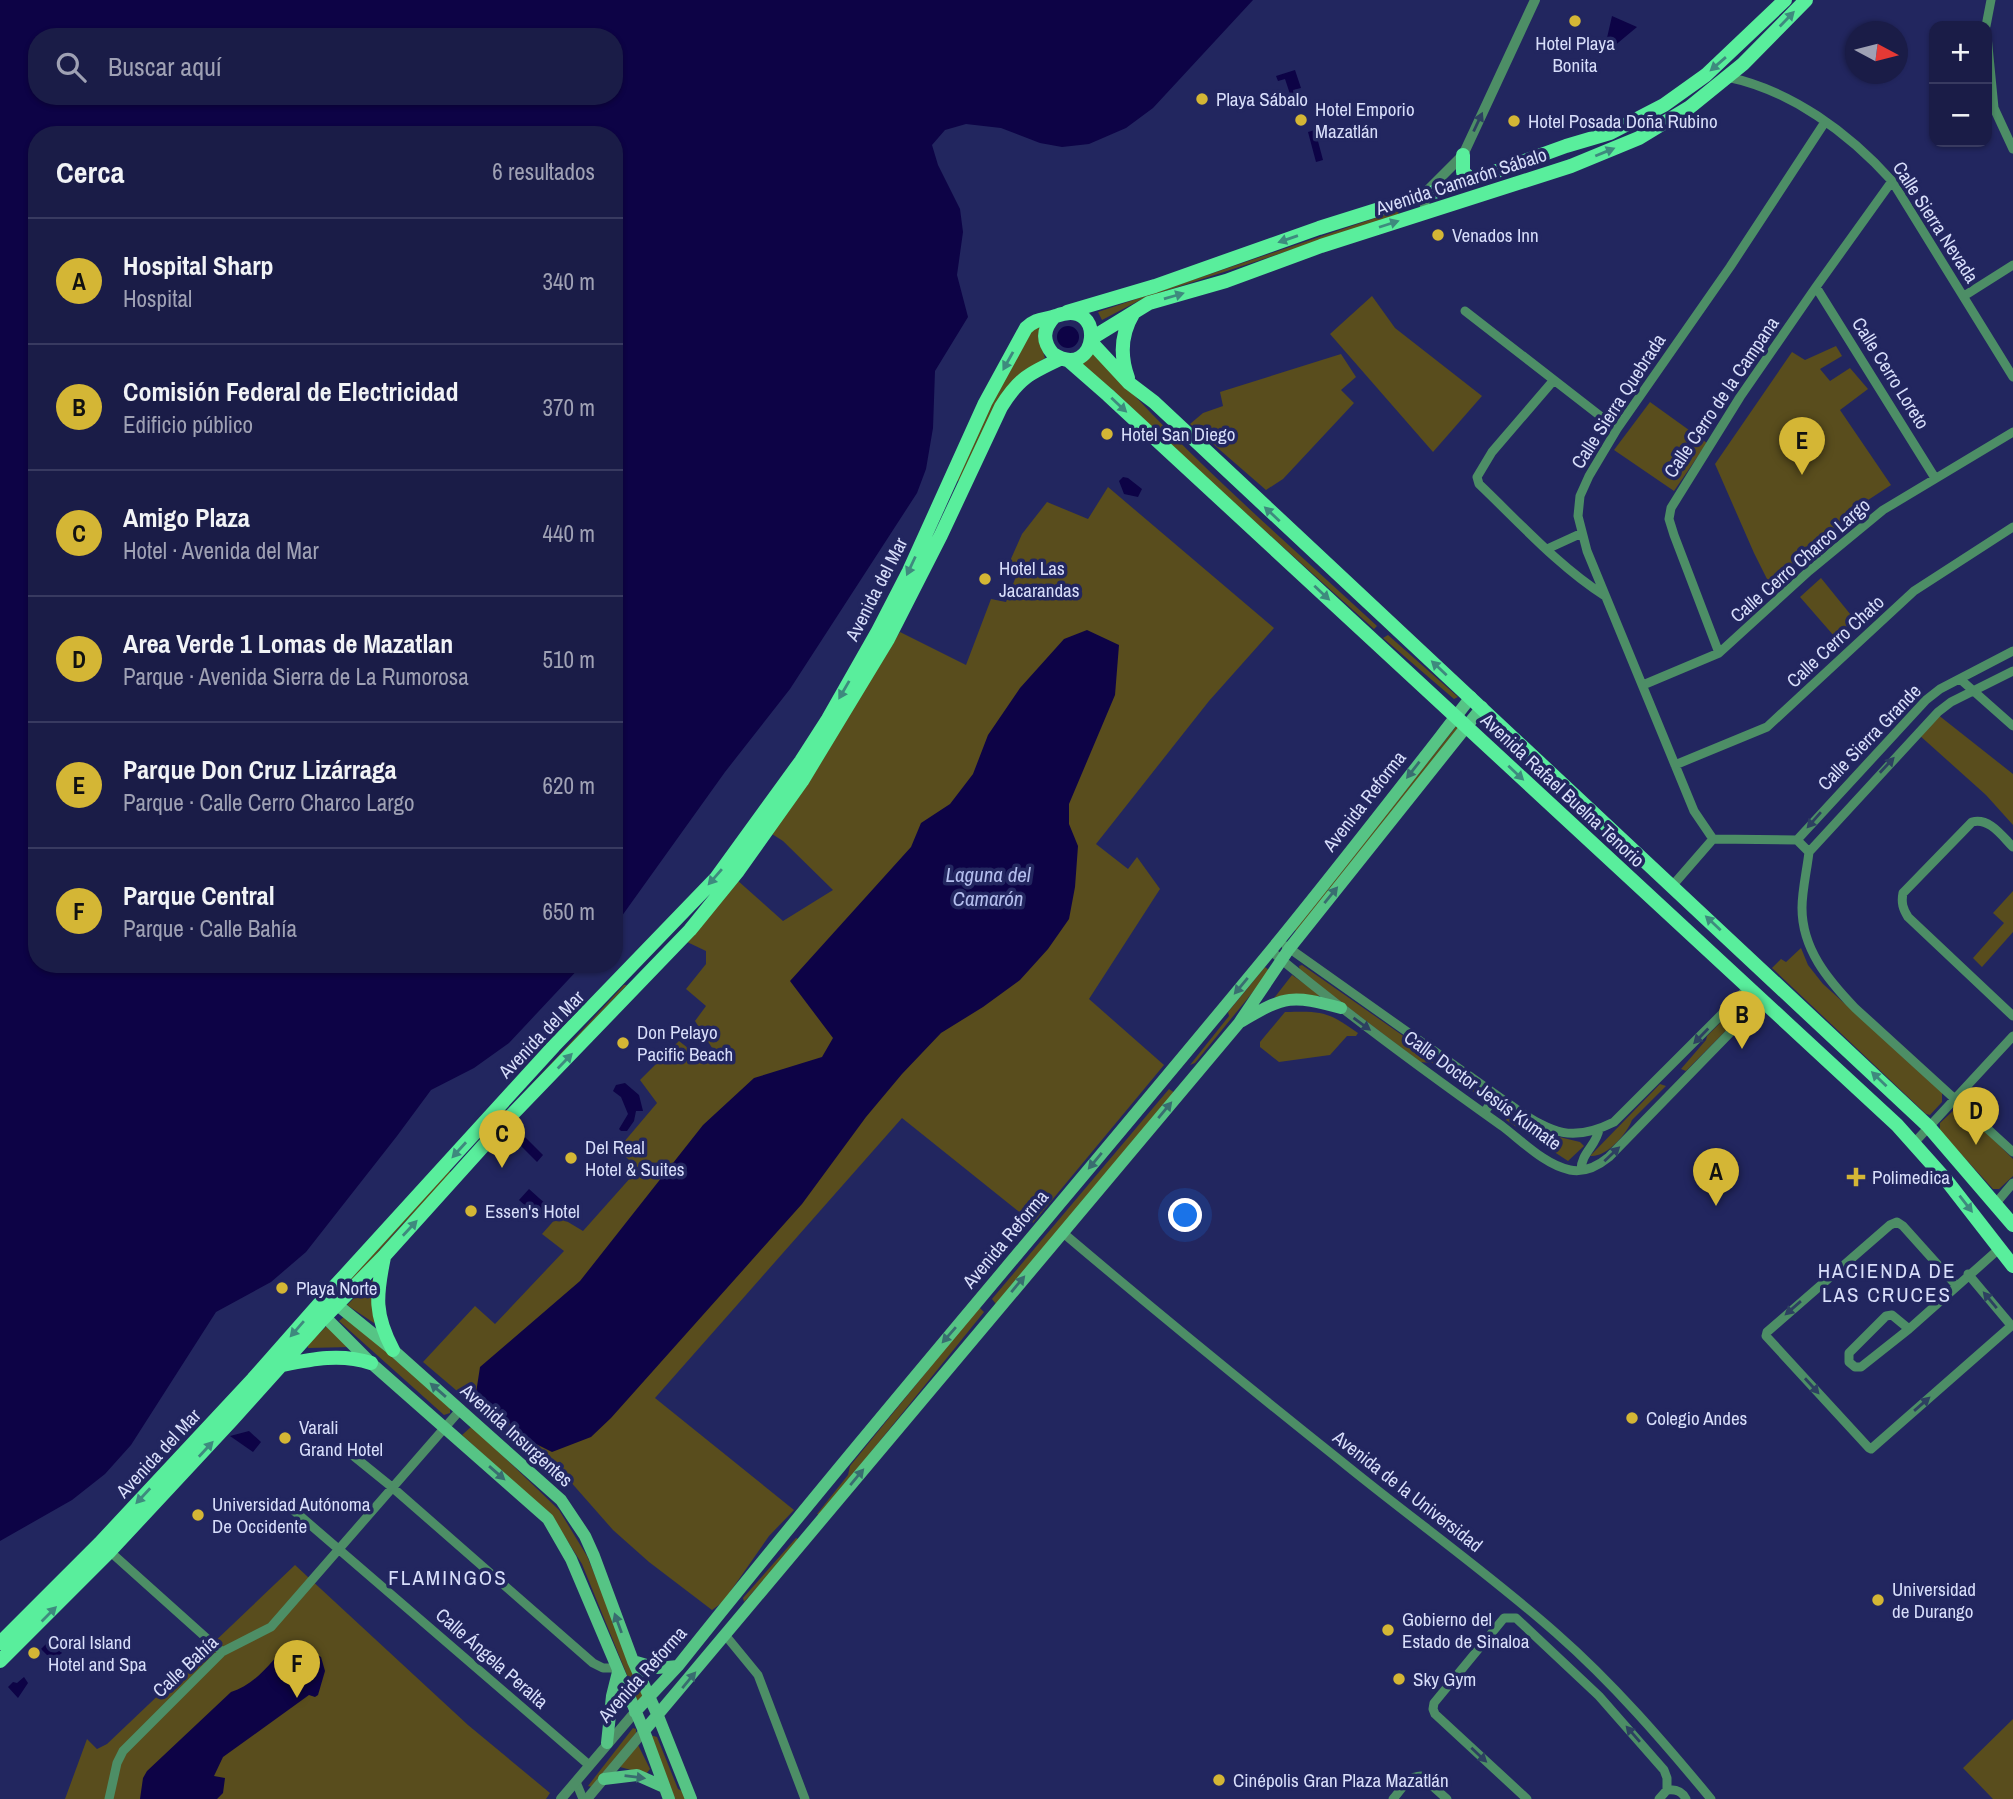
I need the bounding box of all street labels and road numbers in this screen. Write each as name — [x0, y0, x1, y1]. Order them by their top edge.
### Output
street label: Avenida Camarón Sábalo — [1371, 141, 1550, 221]
street label: Calle Sierra Nevada — [1887, 156, 1985, 288]
street label: Calle Cerro de la Campana — [1657, 311, 1785, 483]
street label: Calle Cerro Loreto — [1846, 312, 1936, 434]
street label: Calle Sierra Quebrada — [1565, 328, 1672, 473]
street label: Calle Cerro Charco Largo — [1724, 492, 1876, 628]
street label: Avenida del Mar — [838, 532, 914, 646]
street label: Calle Cerro Chato — [1781, 589, 1889, 693]
street label: Calle Sierra Grande — [1812, 678, 1926, 796]
street label: Avenida Rafael Buelna Tenorio — [1475, 706, 1651, 873]
street label: Avenida Reforma — [1316, 745, 1412, 857]
street label: Avenida del Mar — [492, 984, 590, 1084]
street label: Calle Doctor Jesús Kumate — [1399, 1024, 1567, 1156]
street label: Avenida Reforma — [956, 1184, 1054, 1294]
street label: Avenida Insurgentes — [455, 1377, 579, 1493]
street label: Avenida del Mar — [109, 1402, 207, 1504]
street label: Avenida de la Universidad — [1327, 1424, 1488, 1558]
street label: Calle Ángela Peralta — [430, 1602, 554, 1714]
street label: Avenida Reforma — [591, 1620, 692, 1728]
street label: Calle Bahía — [147, 1629, 224, 1703]

